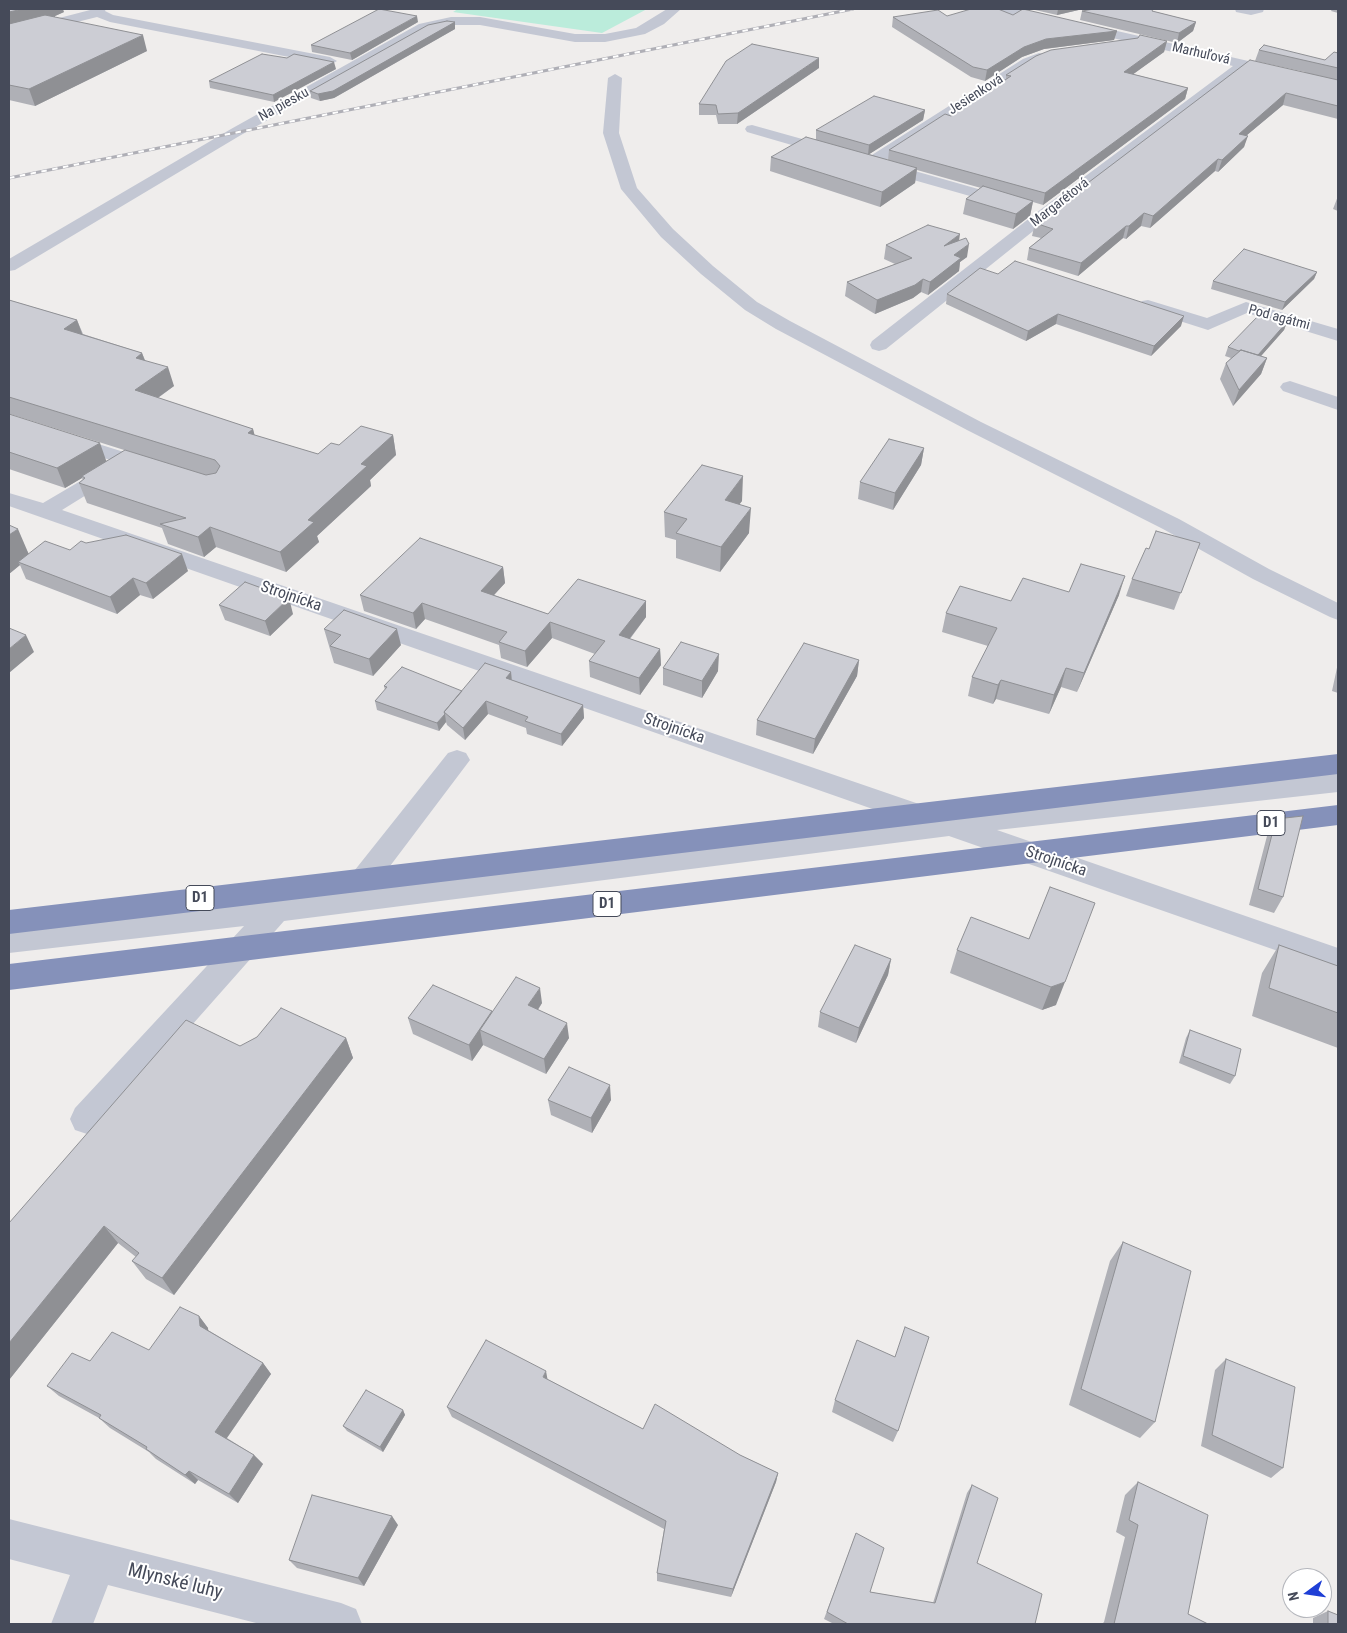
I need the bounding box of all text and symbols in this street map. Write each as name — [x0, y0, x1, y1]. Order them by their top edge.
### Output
street label: Marhuľová — [1170, 39, 1232, 69]
street label: Jesienková — [945, 71, 1007, 119]
street label: Na piesku — [256, 84, 312, 126]
street label: Margarétová — [1028, 175, 1092, 231]
street label: Pod agátmi — [1246, 302, 1312, 334]
street label: Strojnícka — [258, 578, 324, 616]
street label: Strojnícka — [641, 710, 707, 748]
road number: D1 — [1257, 810, 1285, 836]
street label: Strojnícka — [1023, 843, 1089, 881]
road number: D1 — [186, 886, 214, 910]
road number: D1 — [593, 892, 621, 916]
street label: Mlynské luhy — [125, 1559, 225, 1605]
north arrow — [1282, 1568, 1332, 1618]
text: N — [1285, 1590, 1302, 1602]

